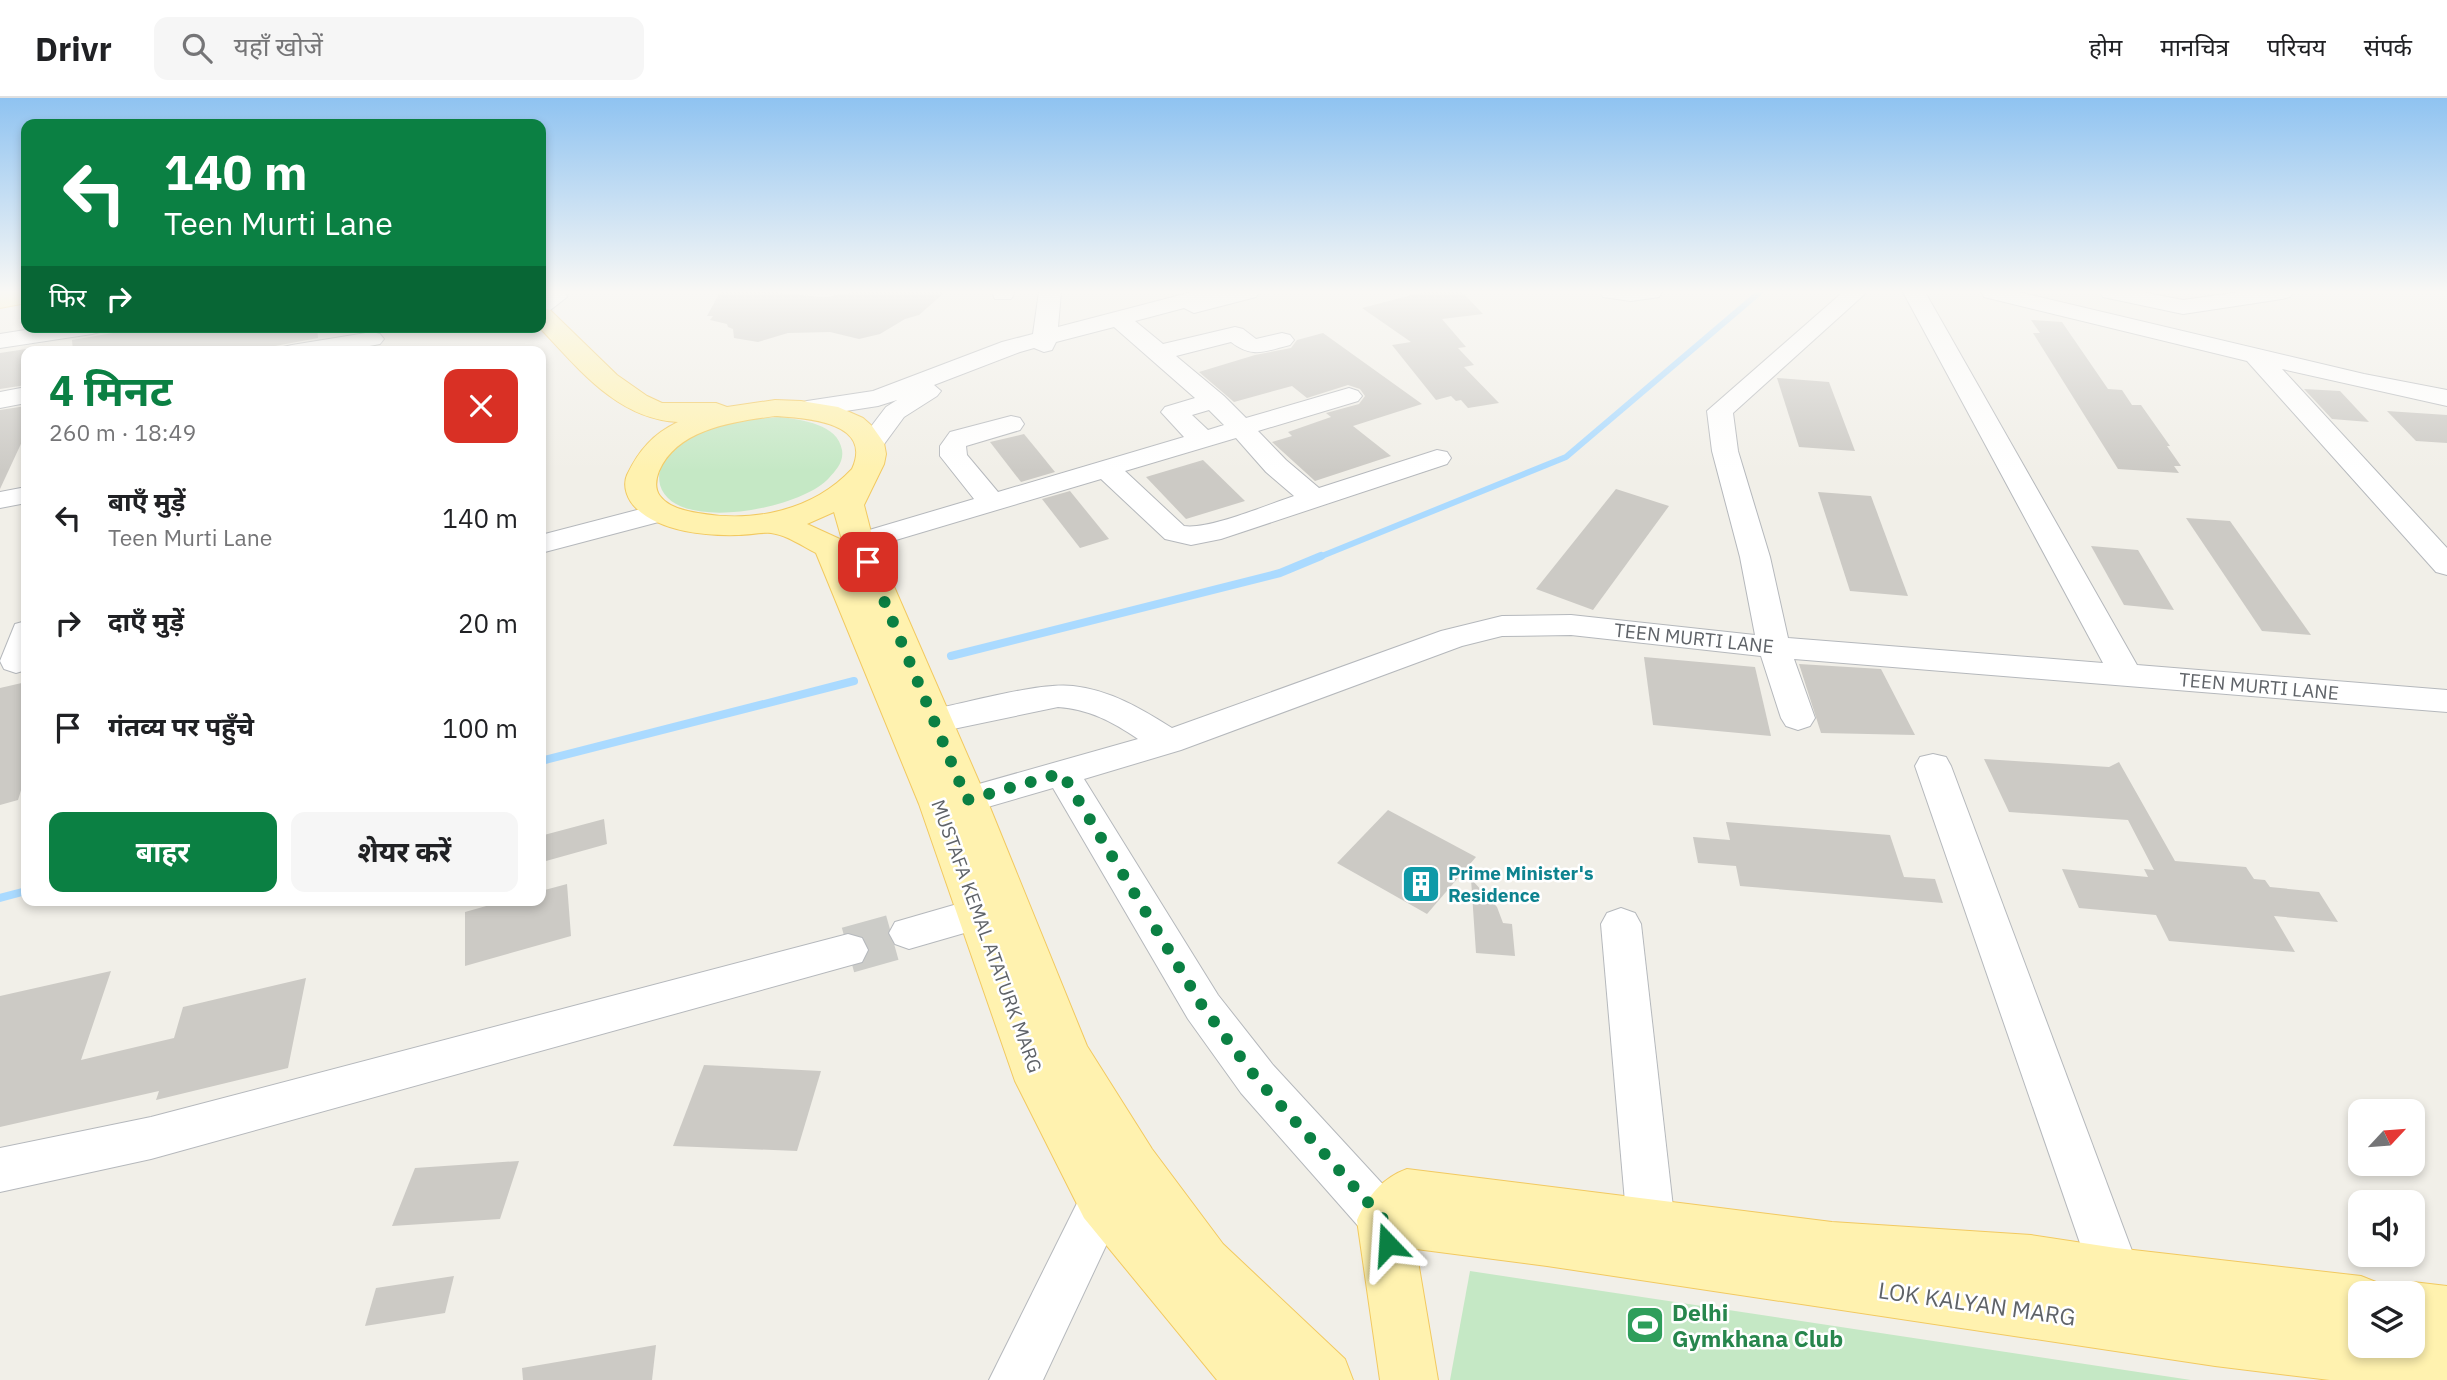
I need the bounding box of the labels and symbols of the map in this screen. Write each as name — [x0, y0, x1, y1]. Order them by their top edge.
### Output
pin — [838, 532, 898, 592]
street label: TEEN MURTI LANE — [1613, 618, 1775, 658]
street label: TEEN MURTI LANE — [2178, 667, 2340, 705]
street label: MUSTAFA KEMAL ATATURK MARG — [926, 796, 1048, 1076]
place label: Prime Minister's Residence — [1448, 861, 1594, 907]
building icon: Prime Minister's Residence — [1400, 863, 1442, 905]
north arrow — [2348, 1099, 2426, 1176]
position arrow — [1351, 1207, 1425, 1281]
street label: LOK KALYAN MARG — [1876, 1274, 2078, 1332]
place label: Delhi Gymkhana Club — [1672, 1297, 1843, 1353]
sports icon: Delhi Gymkhana Club — [1624, 1304, 1666, 1346]

